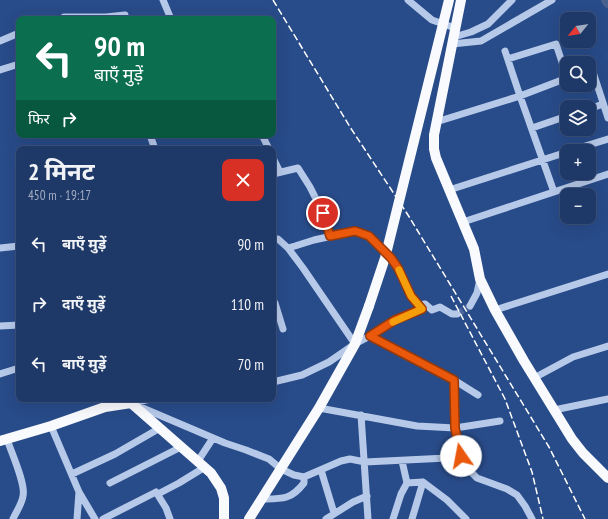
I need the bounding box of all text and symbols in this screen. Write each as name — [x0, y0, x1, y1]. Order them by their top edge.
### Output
north arrow — [560, 12, 596, 48]
map controls — [560, 12, 596, 224]
text: 90 m — [94, 27, 145, 64]
icon: left — [28, 32, 80, 84]
button: search — [560, 56, 596, 92]
text: बाएँ मुड़ें — [94, 63, 143, 86]
button: layers — [560, 100, 596, 136]
icon: right — [58, 108, 80, 130]
text: फिर — [28, 109, 50, 128]
button: + — [560, 144, 596, 180]
text: 2 मिनट — [28, 156, 95, 187]
button: close — [222, 159, 264, 201]
text: 450 m · 19:17 — [28, 187, 91, 204]
button: − — [560, 188, 596, 224]
pin — [306, 196, 340, 230]
icon: arrive — [312, 202, 334, 224]
icon: left — [28, 233, 50, 255]
text: बाएँ मुड़ें — [62, 234, 106, 253]
text: 90 m — [238, 235, 264, 254]
icon: right — [28, 293, 50, 315]
text: दाएँ मुड़ें — [62, 294, 105, 313]
text: 110 m — [231, 295, 264, 314]
icon: left — [28, 353, 50, 375]
text: बाएँ मुड़ें — [62, 354, 106, 373]
text: 70 m — [238, 355, 264, 374]
position arrow — [440, 435, 482, 477]

